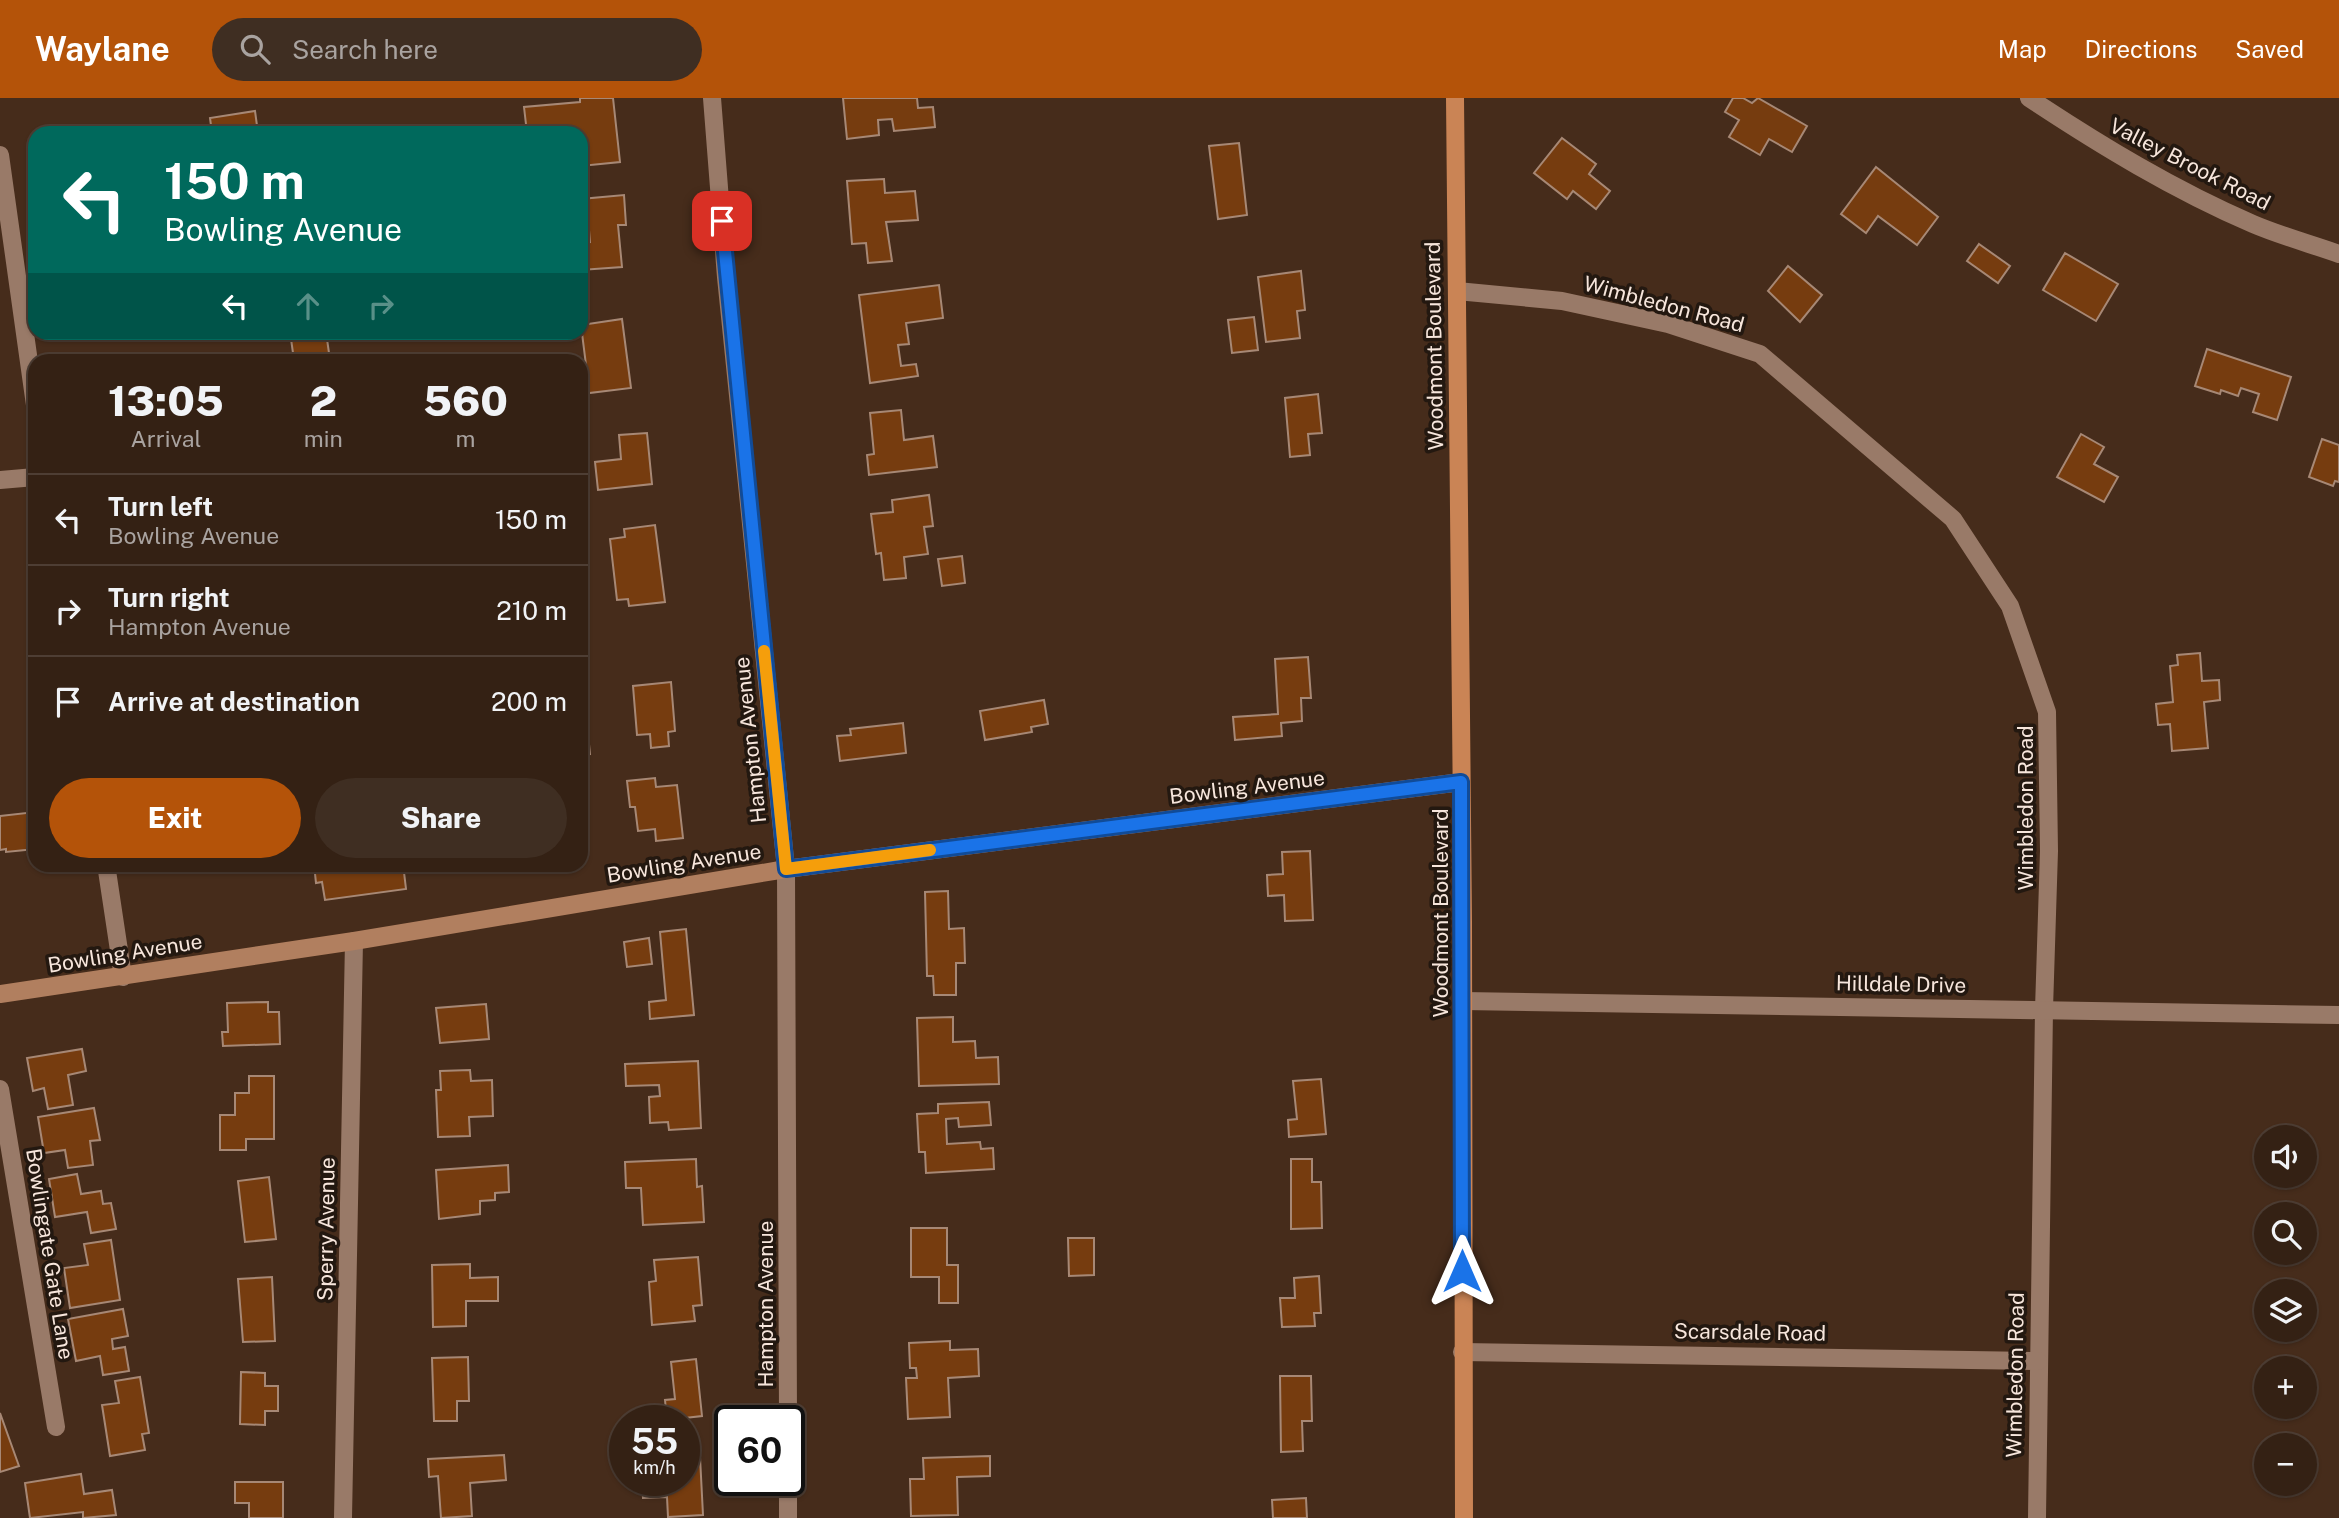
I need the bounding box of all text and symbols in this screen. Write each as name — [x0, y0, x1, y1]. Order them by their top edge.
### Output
search box — [212, 18, 702, 81]
text: Waylane — [35, 30, 170, 68]
icon: search — [236, 30, 274, 68]
text: Search here — [292, 34, 438, 65]
text: Map — [1998, 35, 2047, 63]
text: Directions — [2085, 35, 2197, 63]
text: Saved — [2235, 35, 2304, 63]
street label: Valley Brook Road — [2105, 113, 2275, 215]
text: 150 m — [164, 152, 305, 210]
icon: left — [49, 154, 140, 245]
pin — [692, 191, 752, 251]
icon: arrive — [703, 202, 741, 240]
text: Bowling Avenue — [164, 211, 402, 248]
street label: Woodmont Boulevard — [1420, 241, 1448, 451]
street label: Wimbledon Road — [1581, 271, 1747, 337]
icon: left — [216, 287, 254, 325]
icon: ahead — [289, 287, 327, 325]
icon: right — [362, 287, 400, 325]
text: 13:05 — [108, 376, 224, 425]
text: 2 — [310, 376, 337, 425]
text: 560 — [423, 376, 508, 425]
text: Arrival — [130, 425, 201, 452]
text: min — [304, 425, 343, 452]
text: m — [455, 425, 475, 452]
text: Turn left — [108, 491, 213, 522]
icon: left — [49, 501, 87, 539]
text: 150 m — [495, 504, 567, 535]
text: Bowling Avenue — [108, 522, 279, 549]
text: Turn right — [108, 582, 230, 613]
icon: right — [49, 592, 87, 630]
text: 210 m — [496, 595, 567, 626]
text: Hampton Avenue — [108, 613, 291, 640]
street label: Hampton Avenue — [729, 656, 771, 824]
icon: arrive — [49, 683, 87, 721]
text: Arrive at destination — [108, 686, 360, 717]
text: 200 m — [491, 686, 567, 717]
street label: Wimbledon Road — [2013, 725, 2038, 891]
street label: Bowling Avenue — [1168, 765, 1326, 809]
button: Exit — [49, 778, 301, 858]
button: Share — [315, 778, 567, 858]
street label: Woodmont Boulevard — [1428, 809, 1453, 1017]
street label: Bowling Avenue — [605, 838, 763, 888]
street label: Bowling Avenue — [46, 928, 204, 978]
street label: Hilldale Drive — [1836, 970, 1966, 998]
map controls — [2254, 1125, 2317, 1496]
button: sound — [2254, 1125, 2317, 1188]
street label: Bowlingate Gate Lane — [21, 1147, 79, 1361]
street label: Sperry Avenue — [312, 1157, 340, 1301]
button: search — [2254, 1202, 2317, 1265]
street label: Hampton Avenue — [753, 1221, 778, 1387]
position arrow — [1425, 1234, 1499, 1308]
button: layers — [2254, 1279, 2317, 1342]
street label: Wimbledon Road — [2001, 1292, 2029, 1458]
street label: Scarsdale Road — [1674, 1318, 1826, 1346]
button: + — [2254, 1356, 2317, 1419]
speed limit sign: 60 — [714, 1405, 805, 1496]
text: 55 — [631, 1421, 678, 1462]
button: − — [2254, 1433, 2317, 1496]
text: km/h — [633, 1457, 676, 1478]

